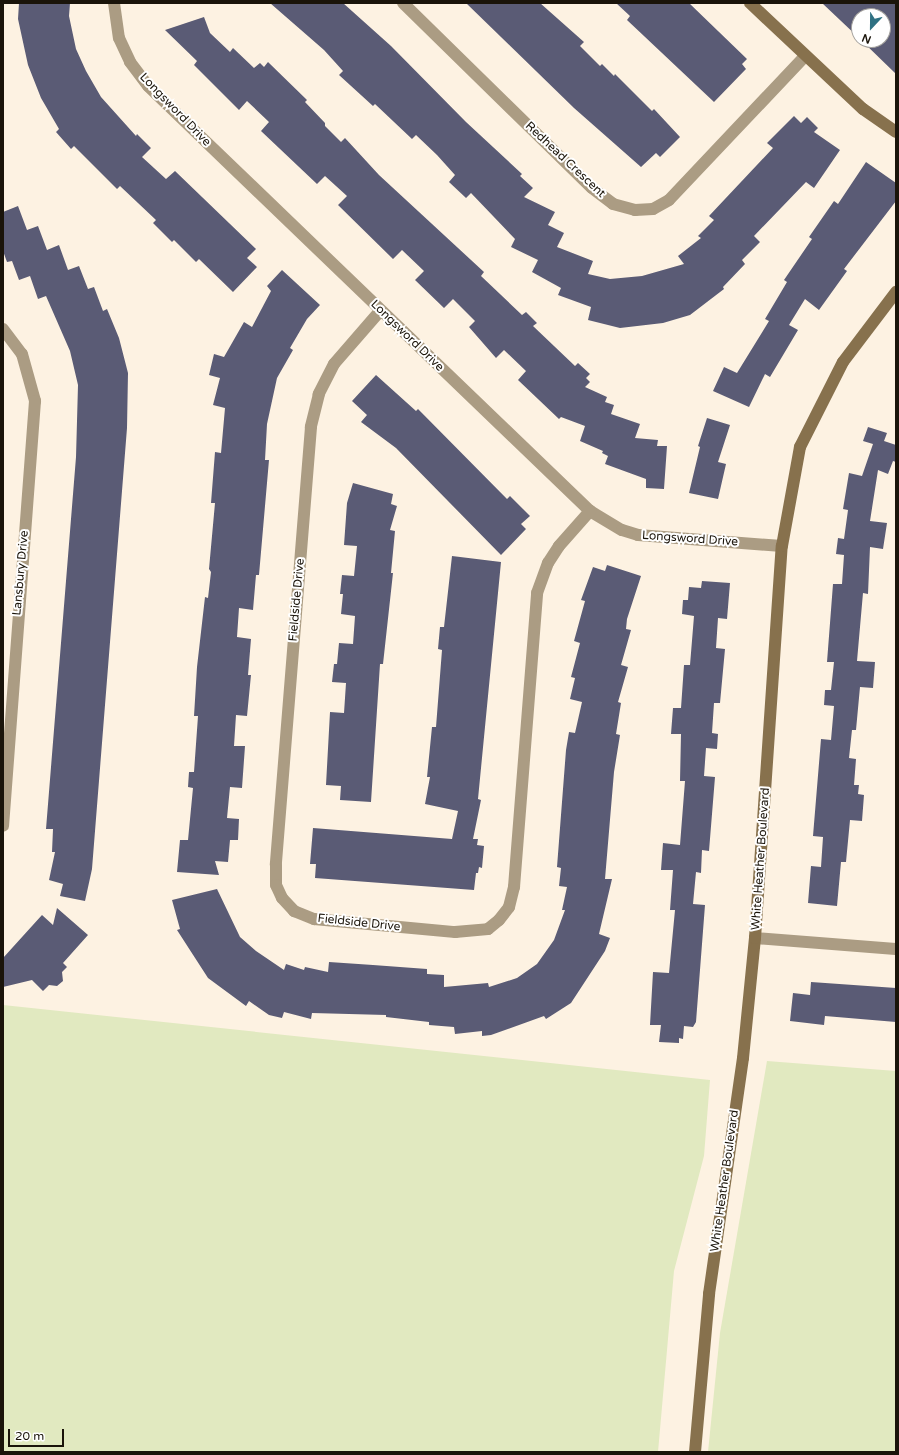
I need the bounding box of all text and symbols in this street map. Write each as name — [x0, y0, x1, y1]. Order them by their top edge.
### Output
north arrow — [851, 8, 891, 48]
text: N — [860, 31, 873, 46]
street label: Longsword Drive — [136, 70, 214, 150]
street label: Redhead Crescent — [522, 119, 608, 201]
street label: Longsword Drive — [367, 297, 447, 375]
street label: Longsword Drive — [642, 528, 738, 550]
street label: Lansbury Drive — [10, 530, 32, 616]
street label: Fieldside Drive — [286, 558, 308, 642]
street label: White Heather Boulevard — [749, 787, 773, 931]
street label: Fieldside Drive — [317, 911, 401, 935]
street label: White Heather Boulevard — [708, 1109, 742, 1253]
scale bar — [10, 1421, 66, 1447]
text: 20 m — [15, 1429, 44, 1443]

